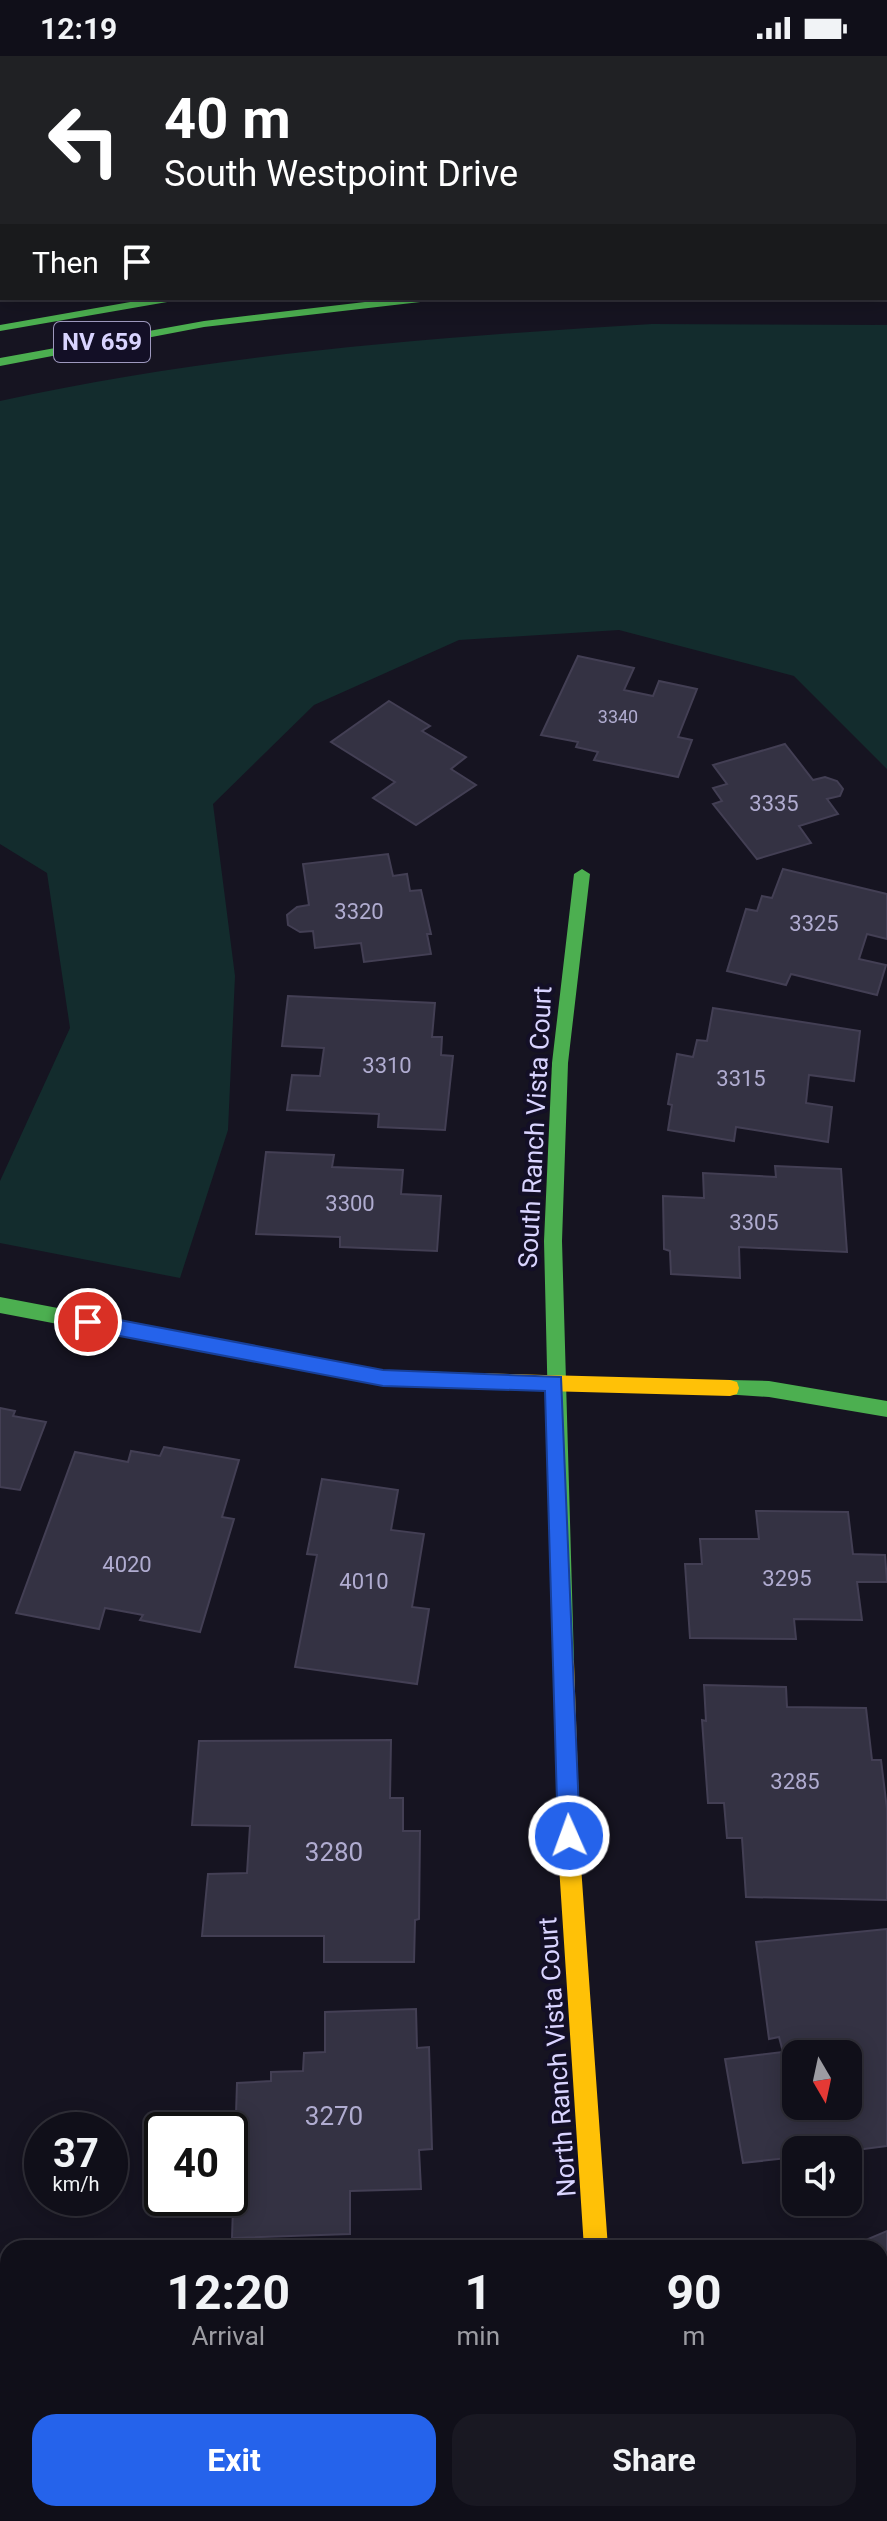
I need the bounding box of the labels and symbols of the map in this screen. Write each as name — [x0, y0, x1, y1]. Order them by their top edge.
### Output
road number: NV 659 — [54, 322, 150, 362]
house number: 3340 — [598, 706, 638, 727]
house number: 3335 — [749, 791, 799, 816]
house number: 3320 — [334, 899, 384, 924]
house number: 3325 — [789, 911, 839, 936]
street label: South Ranch Vista Court — [513, 985, 557, 1269]
house number: 3310 — [362, 1053, 412, 1078]
house number: 3315 — [716, 1066, 766, 1091]
house number: 3300 — [325, 1191, 375, 1216]
house number: 3305 — [729, 1210, 779, 1235]
pin — [54, 1288, 122, 1356]
house number: 4020 — [102, 1552, 152, 1577]
house number: 3295 — [762, 1566, 812, 1591]
house number: 4010 — [339, 1569, 389, 1594]
house number: 3285 — [770, 1769, 820, 1794]
position arrow — [527, 1794, 611, 1878]
house number: 3280 — [305, 1837, 363, 1867]
street label: North Ranch Vista Court — [532, 1916, 582, 2198]
north arrow — [782, 2040, 862, 2120]
house number: 3270 — [305, 2101, 363, 2131]
speed limit sign: 40 — [144, 2112, 248, 2216]

